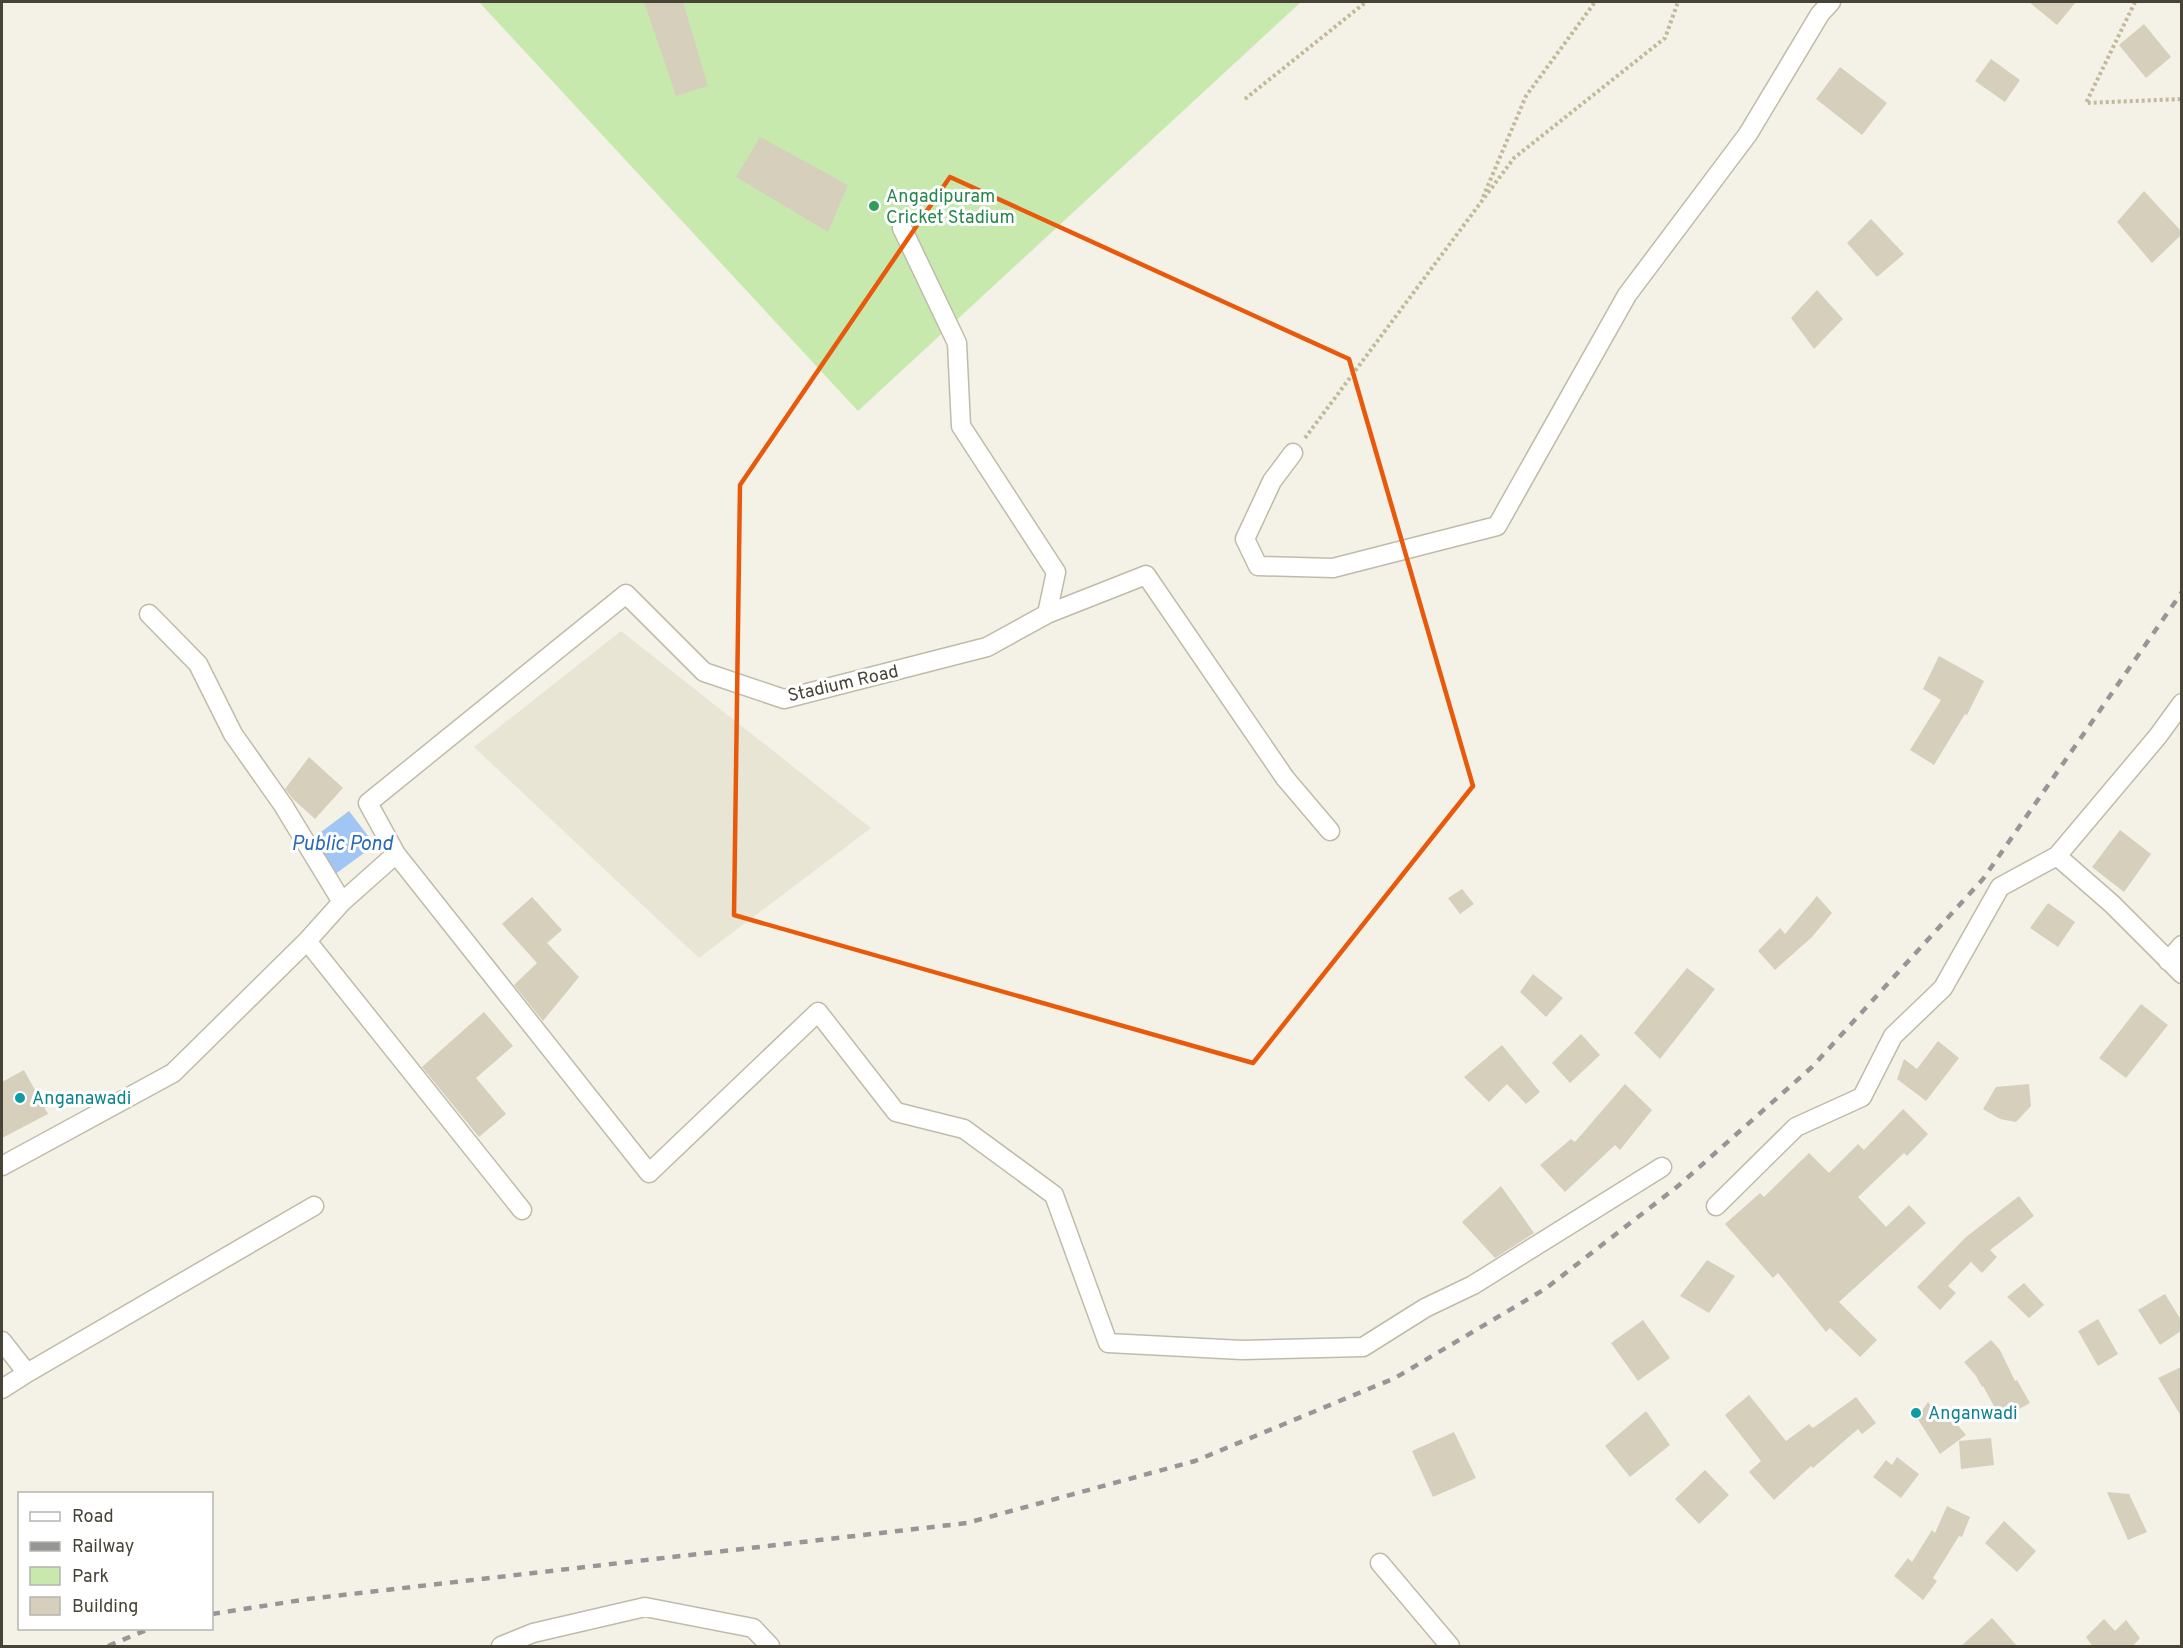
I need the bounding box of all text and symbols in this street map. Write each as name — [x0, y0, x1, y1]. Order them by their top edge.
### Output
place label: Angadipuram Cricket Stadium — [886, 186, 1015, 230]
marker: Angadipuram Cricket Stadium — [867, 199, 881, 213]
street label: Stadium Road — [786, 661, 901, 708]
water label: Public Pond — [291, 832, 394, 858]
place label: Anganawadi — [32, 1088, 131, 1111]
marker: Anganawadi — [13, 1091, 27, 1105]
place label: Anganwadi — [1928, 1403, 2018, 1426]
marker: Anganwadi — [1909, 1406, 1923, 1420]
legend — [18, 1492, 213, 1630]
text: Road — [72, 1506, 114, 1529]
text: Railway — [72, 1536, 134, 1559]
text: Park — [72, 1566, 109, 1589]
text: Building — [72, 1596, 138, 1619]

